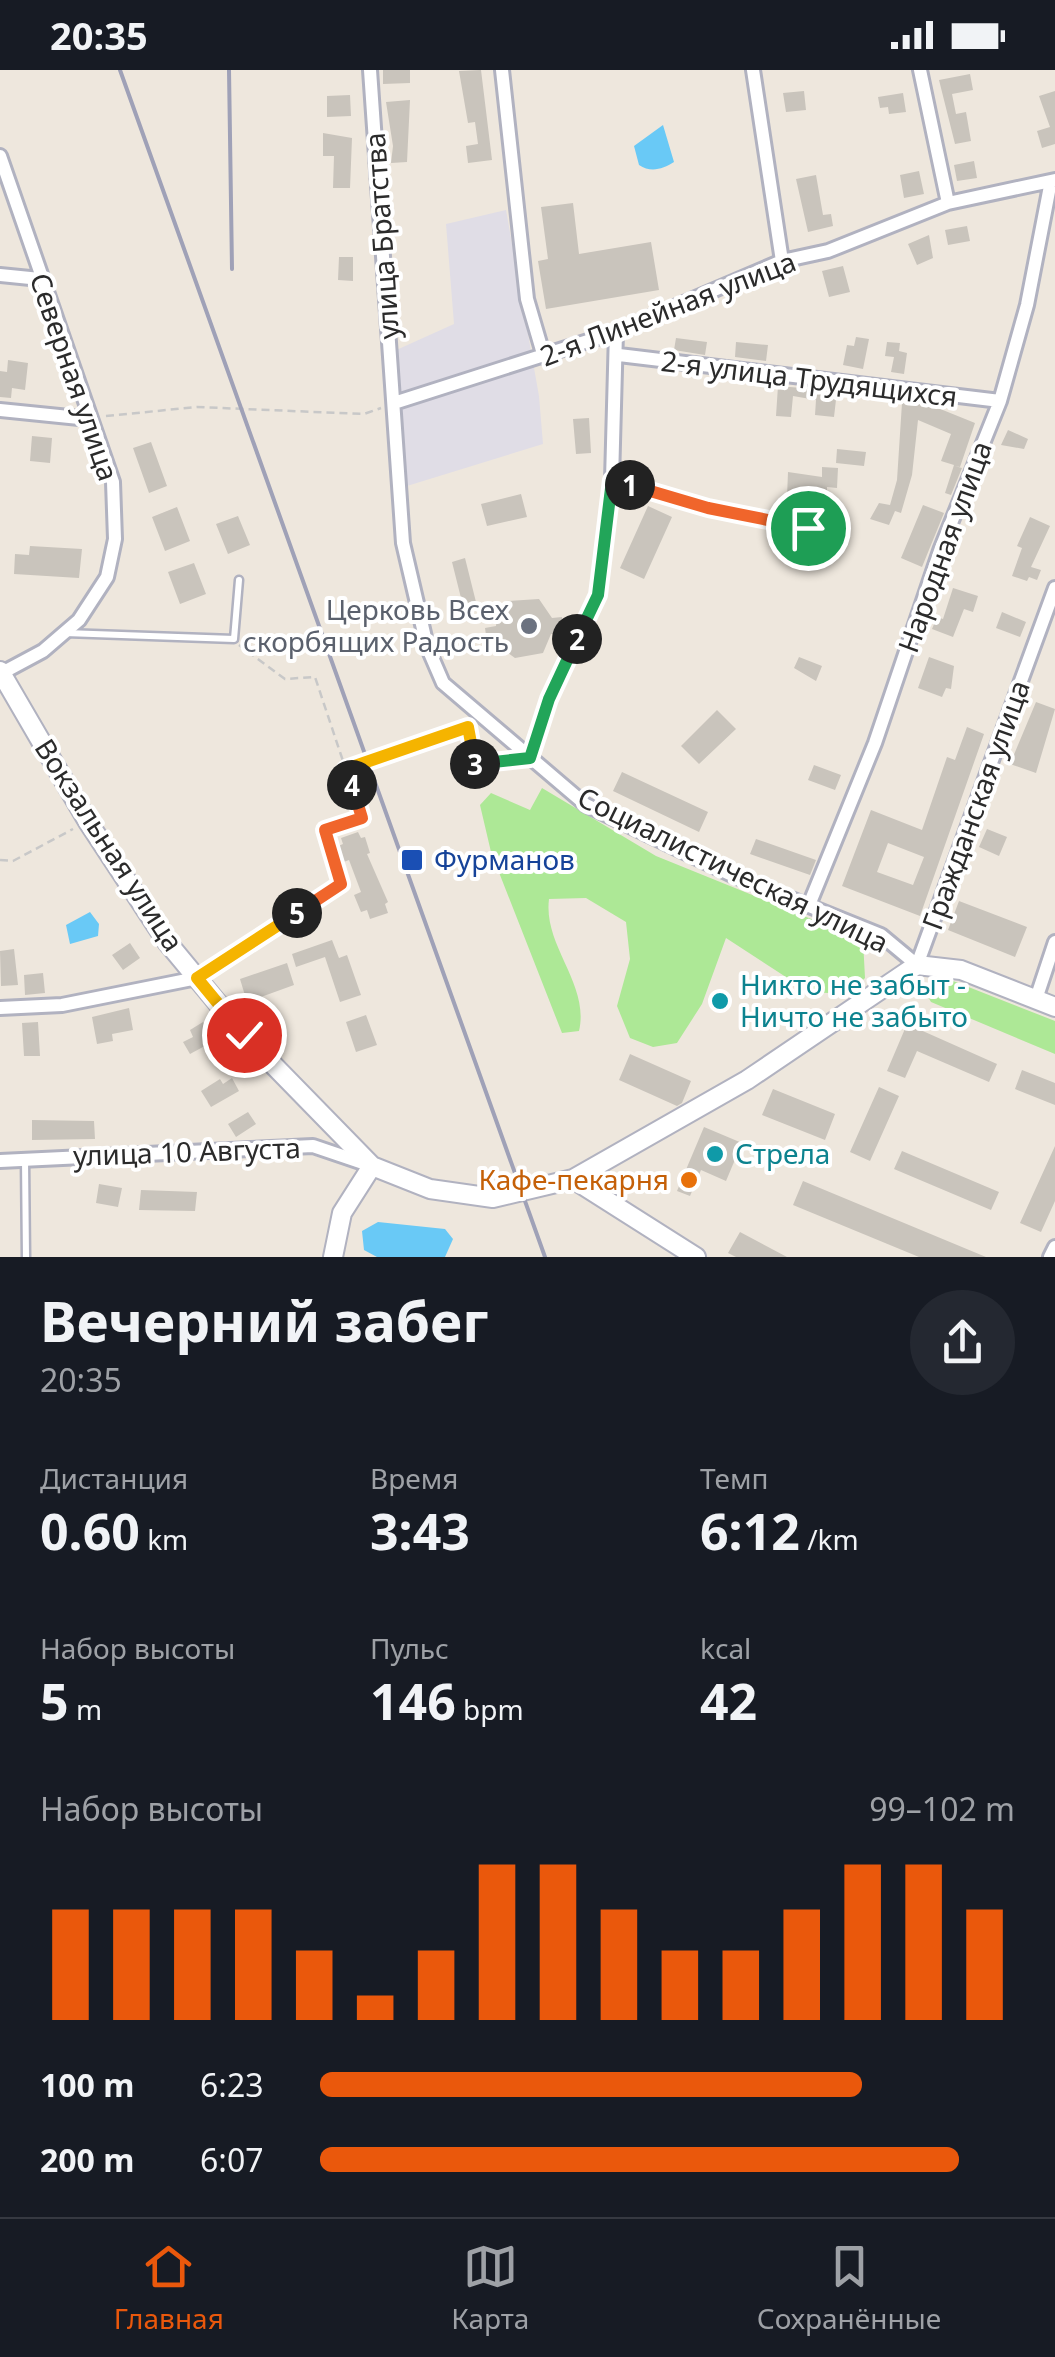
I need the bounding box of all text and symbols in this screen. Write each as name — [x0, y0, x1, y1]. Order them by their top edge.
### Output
text: 20:35 — [50, 9, 148, 61]
street label: улица Братства — [355, 131, 407, 341]
street label: 2-я Линейная улица — [534, 242, 801, 374]
street label: Северная улица — [22, 268, 128, 486]
street label: 2-я улица Трудящихся — [659, 341, 959, 415]
street label: Народная улица — [888, 436, 1000, 658]
pin: 1 — [605, 460, 655, 510]
text: 1 — [622, 466, 638, 504]
pin — [766, 486, 851, 571]
icon: arrive — [781, 501, 836, 556]
place label: Церковь Всех скорбящих Радость — [243, 590, 510, 660]
pin: 2 — [552, 614, 602, 664]
marker: Церковь Всех скорбящих Радость — [518, 615, 540, 637]
text: 2 — [569, 620, 585, 658]
street label: Гражданская улица — [912, 675, 1038, 935]
street label: Вокзальная улица — [27, 731, 193, 958]
pin: 3 — [450, 739, 500, 789]
text: 3 — [467, 745, 483, 783]
pin: 4 — [327, 760, 377, 810]
text: 4 — [344, 766, 360, 804]
street label: Социалистическая улица — [572, 777, 895, 961]
place label: Фурманов — [434, 840, 575, 878]
marker: Фурманов — [399, 847, 425, 873]
pin: 5 — [272, 888, 322, 938]
text: 5 — [289, 894, 305, 932]
place label: Никто не забыт - Ничто не забыто — [740, 965, 968, 1035]
marker: Никто не забыт - Ничто не забыто — [709, 990, 731, 1012]
pin — [202, 993, 287, 1078]
icon: check — [217, 1008, 272, 1063]
street label: улица 10 Августа — [73, 1128, 301, 1174]
place label: Стрела — [735, 1134, 830, 1172]
marker: Стрела — [704, 1143, 726, 1165]
place label: Кафе-пекарня — [478, 1160, 669, 1198]
marker: Кафе-пекарня — [678, 1169, 700, 1191]
text: Вечерний забег — [40, 1283, 488, 1358]
button: share — [910, 1290, 1015, 1395]
text: 20:35 — [40, 1358, 122, 1401]
text: Дистанция — [40, 1459, 188, 1497]
text: Время — [370, 1459, 458, 1497]
text: Темп — [700, 1459, 768, 1497]
text: 0.60 — [40, 1497, 140, 1565]
text: 3:43 — [370, 1497, 470, 1565]
text: 6:12 — [700, 1497, 800, 1565]
text: km — [140, 1520, 188, 1558]
text: /km — [800, 1520, 859, 1558]
text: Набор высоты — [40, 1629, 235, 1667]
text: Пульс — [370, 1629, 449, 1667]
text: kcal — [700, 1629, 751, 1667]
text: 5 — [40, 1667, 69, 1735]
text: 146 — [370, 1667, 456, 1735]
text: 42 — [700, 1667, 757, 1735]
text: m — [69, 1690, 102, 1728]
text: bpm — [456, 1690, 524, 1728]
text: Набор высоты — [40, 1787, 263, 1830]
text: 99–102 m — [869, 1787, 1015, 1830]
text: 100 m — [40, 2063, 134, 2106]
text: 6:23 — [200, 2063, 264, 2106]
text: 200 m — [40, 2138, 134, 2181]
text: 6:07 — [200, 2138, 264, 2181]
tab: Главная — [114, 2239, 224, 2337]
tab: Карта — [451, 2239, 529, 2337]
tab: Сохранённые — [757, 2239, 941, 2337]

